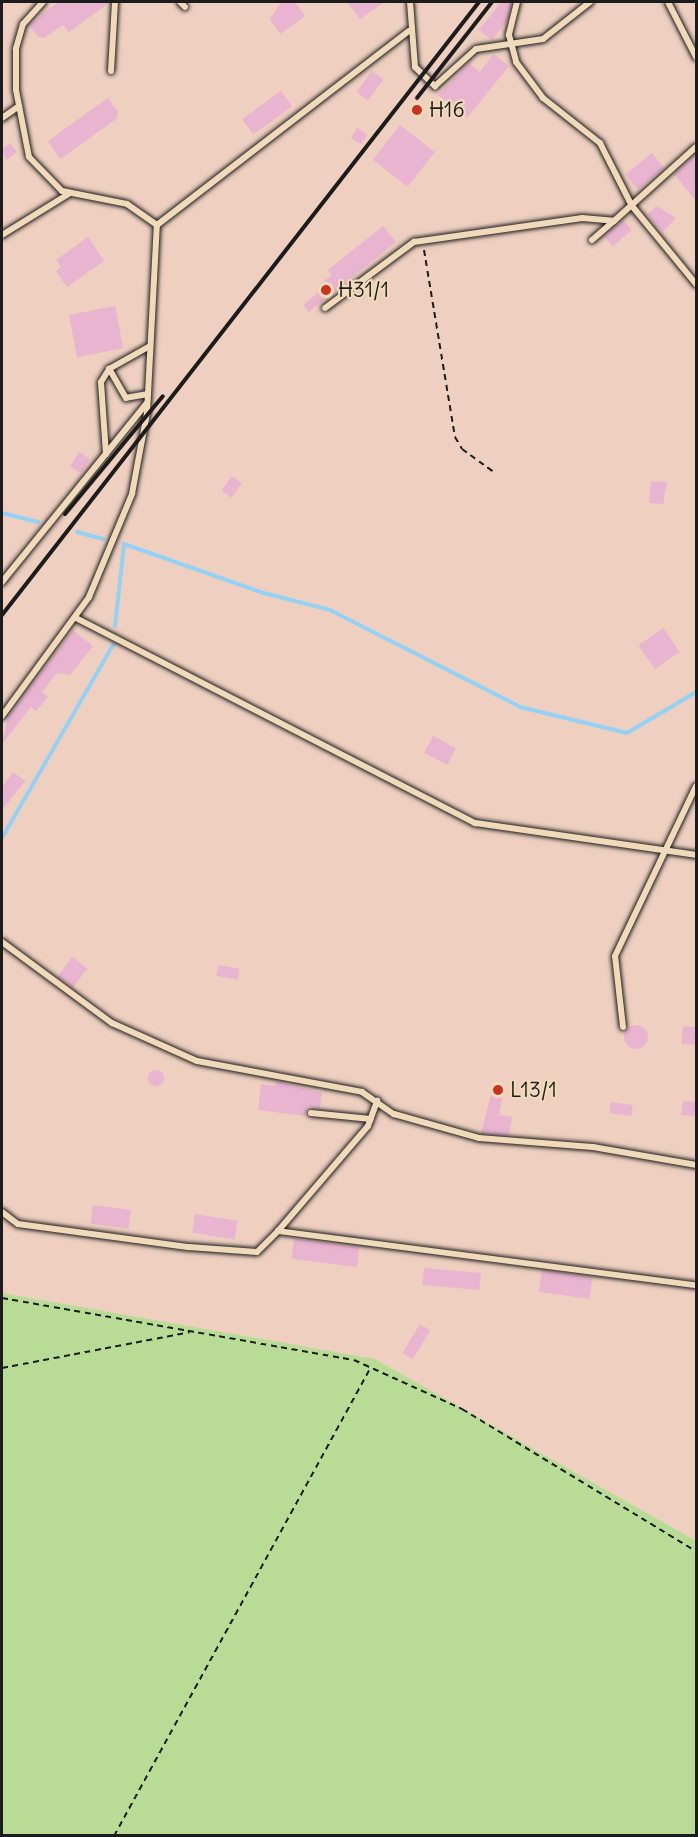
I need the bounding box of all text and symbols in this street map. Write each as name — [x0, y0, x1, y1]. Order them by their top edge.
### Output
place label: H16 — [429, 97, 465, 123]
marker: H16 — [410, 103, 424, 117]
place label: H31/1 — [338, 277, 389, 303]
marker: H31/1 — [319, 283, 333, 297]
place label: L13/1 — [510, 1077, 557, 1103]
marker: L13/1 — [491, 1083, 505, 1097]

